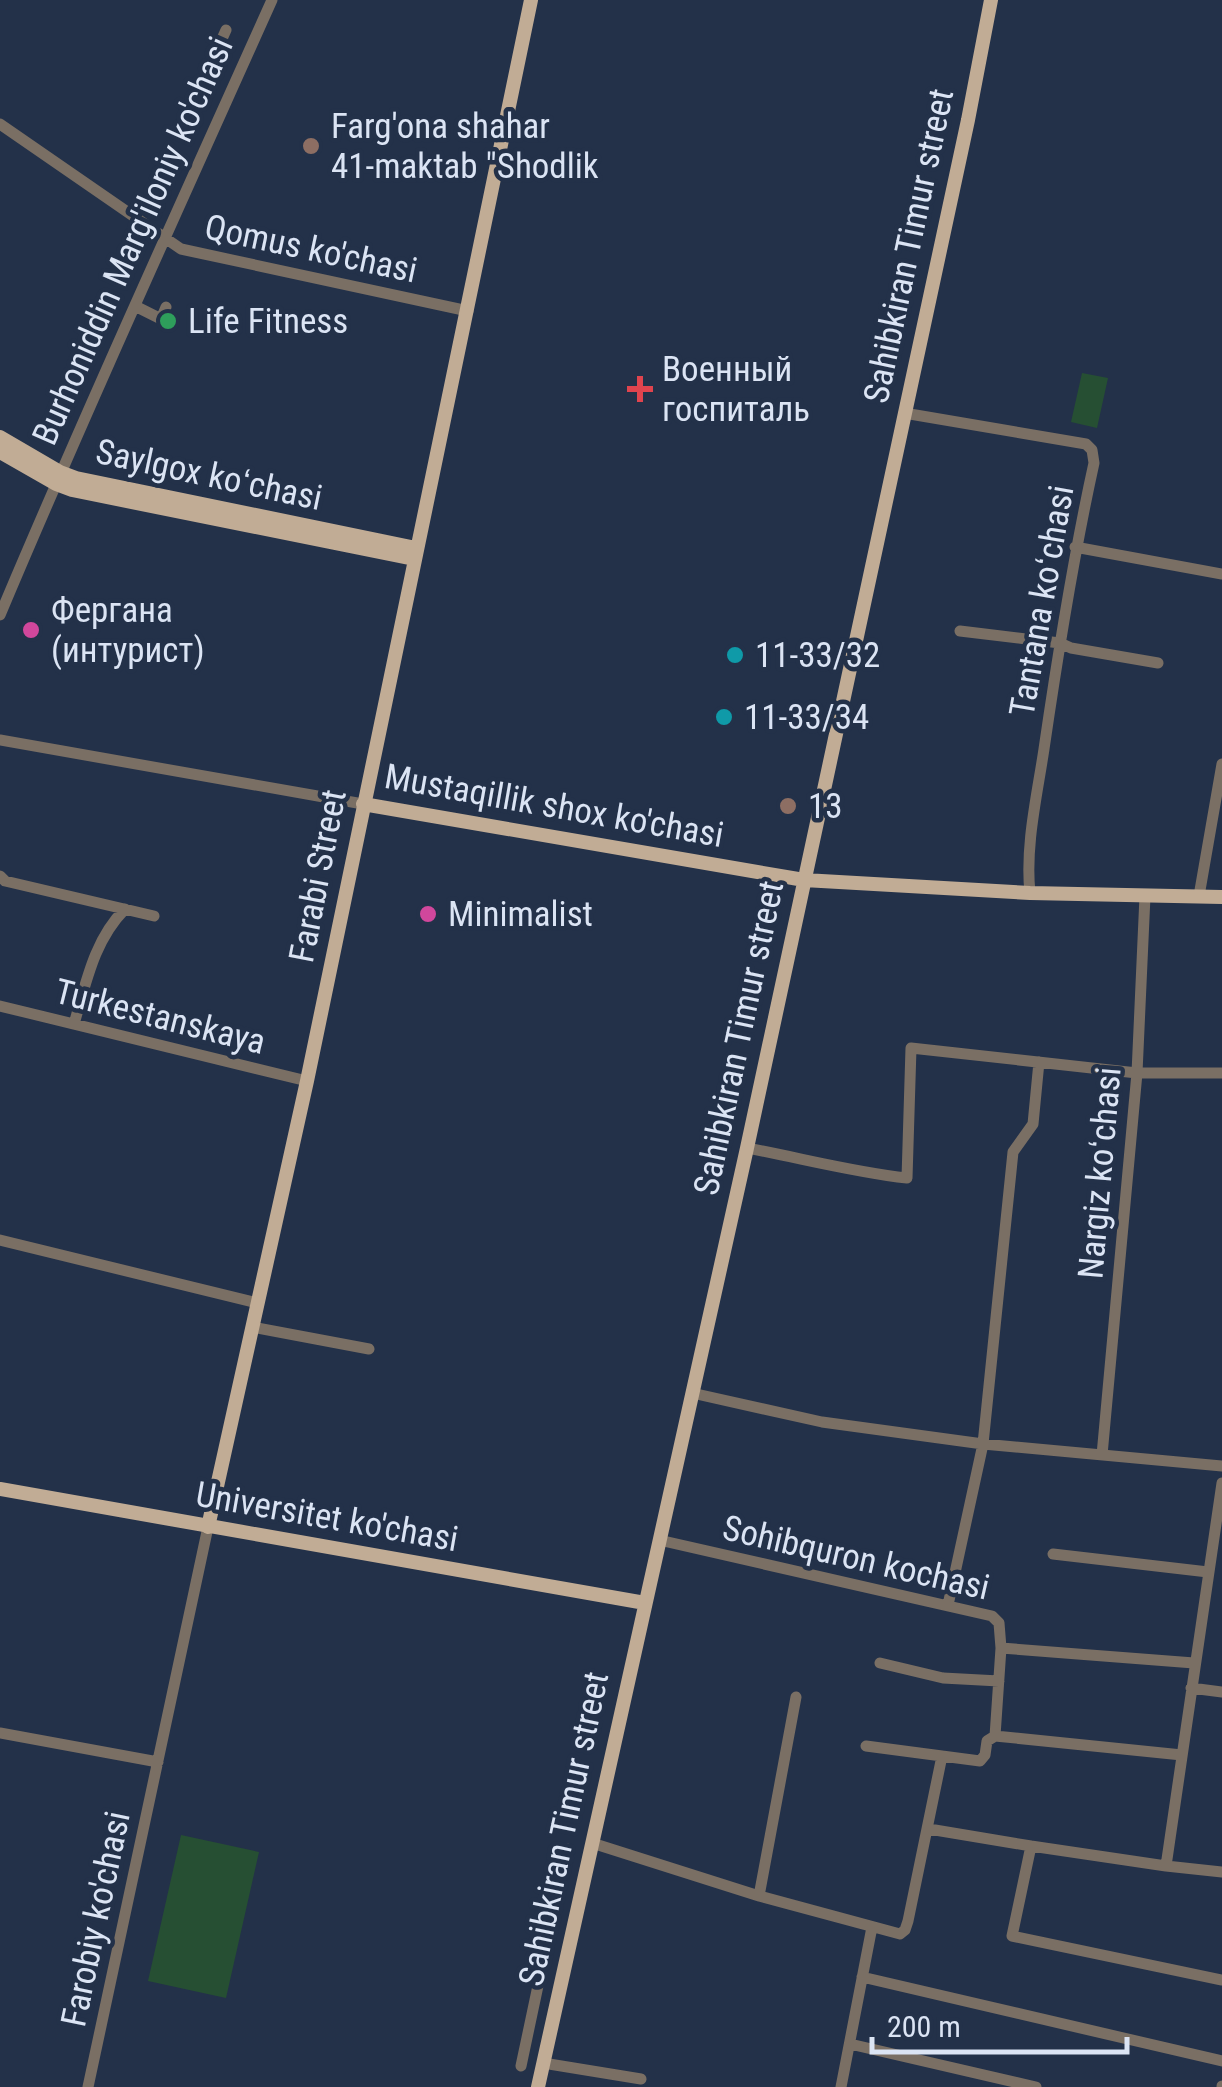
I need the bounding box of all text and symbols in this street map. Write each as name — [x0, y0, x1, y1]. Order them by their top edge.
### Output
street label: Burhoniddin Marg'iloniy ko'chasi — [24, 31, 242, 451]
street label: Sahibkiran Timur street — [856, 85, 962, 407]
place label: Farg'ona shahar 41-maktab "Shodlik — [331, 106, 599, 187]
marker: Farg'ona shahar 41-maktab "Shodlik — [300, 135, 322, 157]
street label: Qomus ko'chasi — [201, 207, 421, 291]
place label: Life Fitness — [188, 301, 348, 342]
marker: Life Fitness — [157, 310, 179, 332]
place label: Военный госпиталь — [662, 349, 810, 430]
marker: Военный госпиталь — [627, 376, 653, 402]
street label: Saylgox koʻchasi — [92, 431, 326, 519]
street label: Tantana koʻchasi — [1002, 482, 1082, 720]
place label: Фергана (интурист) — [51, 590, 205, 671]
marker: Фергана (интурист) — [20, 619, 42, 641]
place label: 11-33/32 — [755, 635, 880, 676]
marker: 11-33/32 — [724, 644, 746, 666]
place label: 11-33/34 — [744, 697, 869, 738]
marker: 11-33/34 — [713, 706, 735, 728]
street label: Mustaqillik shox ko'chasi — [381, 756, 727, 856]
street label: Farabi Street — [281, 786, 355, 966]
place label: 13 — [808, 786, 843, 827]
marker: 13 — [777, 795, 799, 817]
street label: Sahibkiran Timur street — [686, 877, 792, 1199]
place label: Minimalist — [448, 894, 593, 935]
marker: Minimalist — [417, 903, 439, 925]
street label: Turkestanskaya — [51, 971, 269, 1063]
street label: Nargiz koʻchasi — [1070, 1065, 1130, 1281]
street label: Universitet ko'chasi — [193, 1474, 461, 1560]
street label: Sohibquron kochasi — [719, 1507, 993, 1609]
street label: Sahibkiran Timur street — [511, 1668, 617, 1990]
street label: Farobiy ko'chasi — [53, 1808, 139, 2030]
scale bar — [872, 1992, 1127, 2054]
text: 200 m — [887, 2009, 961, 2044]

